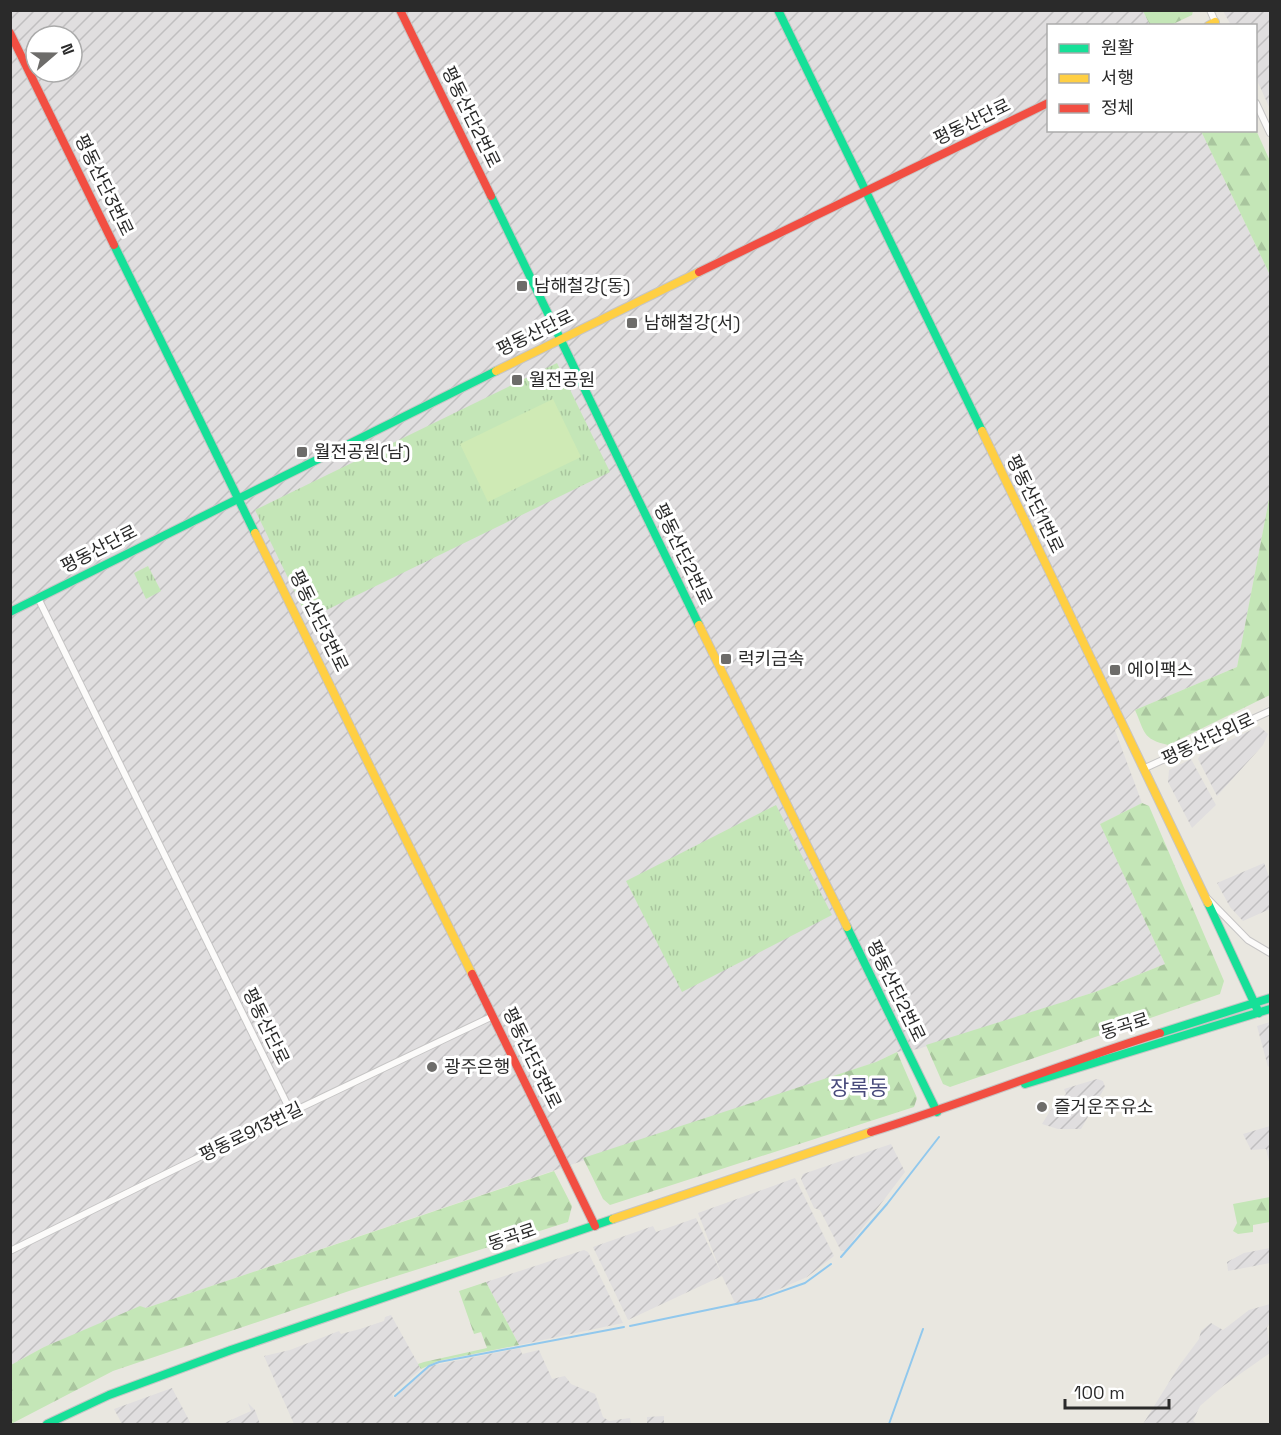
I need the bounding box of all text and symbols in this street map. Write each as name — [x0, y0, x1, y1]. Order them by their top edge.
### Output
north arrow — [24, 24, 84, 84]
legend — [1047, 24, 1257, 132]
text: 원활 — [1101, 36, 1134, 59]
text: N — [56, 40, 79, 58]
street label: 평동산단2번로 — [437, 62, 506, 171]
text: 서행 — [1101, 66, 1134, 89]
street label: 평동산단로 — [930, 93, 1014, 150]
text: 정체 — [1101, 96, 1134, 119]
street label: 평동산단3번로 — [70, 130, 139, 239]
place label: 남해철강(동) — [534, 274, 630, 297]
marker: 남해철강(동) — [515, 279, 529, 293]
street label: 평동산단로 — [493, 304, 577, 361]
place label: 남해철강(서) — [644, 311, 740, 334]
marker: 남해철강(서) — [625, 316, 639, 330]
place label: 월전공원 — [529, 368, 595, 391]
marker: 월전공원 — [510, 373, 524, 387]
place label: 월전공원(남) — [314, 440, 410, 463]
marker: 월전공원(남) — [295, 445, 309, 459]
street label: 평동산단1번로 — [1002, 451, 1069, 557]
street label: 평동산단2번로 — [649, 499, 718, 608]
street label: 평동산단로 — [57, 520, 141, 578]
street label: 평동산단3번로 — [285, 566, 354, 675]
place label: 럭키금속 — [738, 647, 804, 670]
marker: 럭키금속 — [719, 652, 733, 666]
place label: 에이팩스 — [1127, 658, 1193, 681]
marker: 에이팩스 — [1108, 663, 1122, 677]
street label: 평동산단외로 — [1158, 707, 1258, 770]
street label: 평동산단2번로 — [862, 936, 931, 1045]
street label: 평동산단로 — [238, 984, 295, 1068]
street label: 평동산단3번로 — [498, 1003, 567, 1112]
street label: 동곡로 — [1098, 1007, 1152, 1044]
place label: 광주은행 — [444, 1055, 510, 1078]
marker: 광주은행 — [425, 1060, 439, 1074]
district label: 장록동 — [830, 1074, 888, 1101]
place label: 즐거운주유소 — [1054, 1095, 1153, 1118]
street label: 평동로913번길 — [195, 1097, 306, 1166]
marker: 즐거운주유소 — [1035, 1100, 1049, 1114]
street label: 동곡로 — [485, 1218, 539, 1255]
scale bar — [1065, 1372, 1168, 1410]
text: 100 m — [1074, 1381, 1125, 1404]

